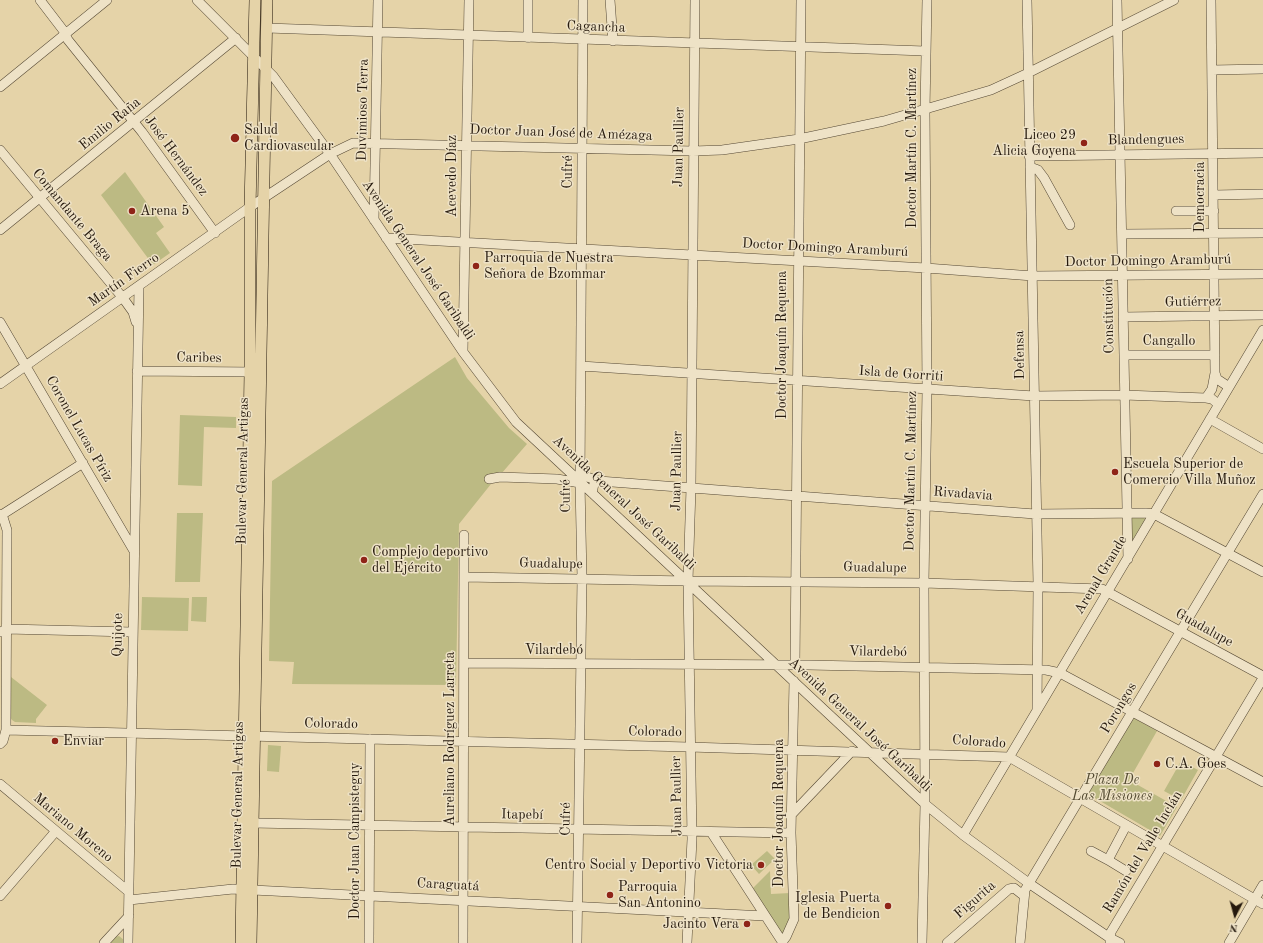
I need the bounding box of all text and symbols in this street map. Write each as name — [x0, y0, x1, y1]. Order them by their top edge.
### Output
street label: Cagancha — [566, 18, 626, 36]
street label: Duvimioso Terra — [354, 59, 372, 161]
street label: Doctor Martín C. Martínez — [904, 68, 920, 228]
street label: Emilio Raña — [76, 94, 144, 154]
street label: Juan Paullier — [670, 107, 688, 187]
street label: José Hernández — [140, 113, 212, 199]
street label: Doctor Juan José de Amézaga — [469, 121, 653, 145]
place label: Salud Cardiovascular — [244, 122, 333, 154]
place label: Liceo 29 Alicia Goyena — [992, 127, 1076, 160]
street label: Blandengues — [1107, 131, 1185, 149]
marker: Salud Cardiovascular — [229, 132, 241, 144]
street label: Acevedo Díaz — [444, 135, 460, 217]
marker: Liceo 29 Alicia Goyena — [1079, 138, 1089, 148]
street label: Cufré — [560, 155, 576, 189]
street label: Democracia — [1192, 162, 1208, 232]
street label: Comandante Braga — [28, 165, 116, 265]
street label: Avenida General José Garibaldi — [358, 177, 478, 343]
place label: Arena 5 — [140, 203, 189, 219]
marker: Arena 5 — [127, 206, 137, 216]
street label: Doctor Domingo Aramburú — [741, 235, 909, 261]
street label: Martín Fierro — [85, 249, 163, 311]
place label: Parroquia de Nuestra Señora de Bzommar — [484, 250, 613, 282]
street label: Doctor Domingo Aramburú — [1065, 251, 1231, 271]
marker: Parroquia de Nuestra Señora de Bzommar — [471, 261, 481, 271]
street label: Doctor Joaquín Requena — [774, 271, 790, 419]
street label: Constitución — [1100, 278, 1118, 354]
street label: Gutiérrez — [1164, 293, 1222, 311]
street label: Defensa — [1011, 330, 1029, 380]
street label: Cangallo — [1143, 333, 1195, 349]
street label: Caribes — [176, 349, 222, 367]
street label: Isla de Gorriti — [858, 363, 944, 385]
street label: Coronel Lucas Píriz — [42, 373, 116, 485]
street label: Doctor Martín C. Martínez — [901, 391, 921, 551]
street label: Bulevar General Artigas — [233, 397, 253, 545]
street label: Juan Paullier — [668, 431, 686, 511]
street label: Avenida General José Garibaldi — [549, 432, 699, 574]
place label: Escuela Superior de Comercio Villa Muñoz — [1123, 456, 1256, 488]
marker: Escuela Superior de Comercio Villa Muñoz — [1110, 467, 1120, 477]
street label: Cufré — [557, 479, 575, 513]
street label: Rivadavia — [933, 484, 993, 504]
street label: Arenal Grande — [1071, 532, 1131, 618]
place label: Complejo deportivo del Ejército — [372, 544, 488, 576]
marker: Complejo deportivo del Ejército — [359, 555, 369, 565]
street label: Guadalupe — [519, 555, 583, 573]
street label: Guadalupe — [843, 559, 907, 577]
street label: Guadalupe — [1172, 605, 1236, 651]
street label: Quijote — [109, 613, 127, 657]
street label: Vilardebó — [525, 642, 583, 658]
street label: Vilardebó — [849, 643, 907, 661]
street label: Aureliano Rodríguez Larreta — [442, 652, 458, 826]
street label: Avenida General José Garibaldi — [785, 654, 935, 796]
street label: Porongos — [1097, 679, 1141, 737]
street label: Colorado — [304, 715, 358, 733]
street label: Bulevar General Artigas — [228, 721, 248, 869]
street label: Colorado — [628, 723, 682, 741]
street label: Colorado — [952, 732, 1006, 752]
place label: Enviar — [63, 733, 104, 749]
marker: Enviar — [50, 736, 60, 746]
street label: Doctor Joaquín Requena — [771, 739, 787, 887]
street label: Juan Paullier — [668, 756, 686, 836]
place label: C.A. Goes — [1165, 756, 1226, 772]
marker: C.A. Goes — [1152, 759, 1162, 769]
street label: Doctor Juan Campisteguy — [347, 762, 363, 920]
park label: Plaza De Las Misiones — [1072, 772, 1152, 804]
street label: Ramón del Valle Inclán — [1100, 788, 1186, 916]
street label: Mariano Moreno — [30, 790, 116, 866]
street label: Cufré — [557, 802, 575, 836]
street label: Itapebí — [501, 806, 543, 824]
place label: Centro Social y Deportivo Victoria — [545, 857, 753, 873]
marker: Centro Social y Deportivo Victoria — [756, 860, 766, 870]
street label: Caraguatá — [416, 875, 480, 895]
street label: Figurita — [951, 877, 999, 923]
place label: Parroquia San Antonino — [618, 879, 701, 912]
marker: Parroquia San Antonino — [605, 890, 615, 900]
place label: Iglesia Puerta de Bendicion — [795, 890, 880, 922]
north arrow — [1215, 895, 1255, 935]
marker: Iglesia Puerta de Bendicion — [883, 901, 893, 911]
place label: Jacinto Vera — [663, 916, 739, 932]
marker: Jacinto Vera — [742, 919, 752, 929]
text: N — [1229, 922, 1238, 933]

